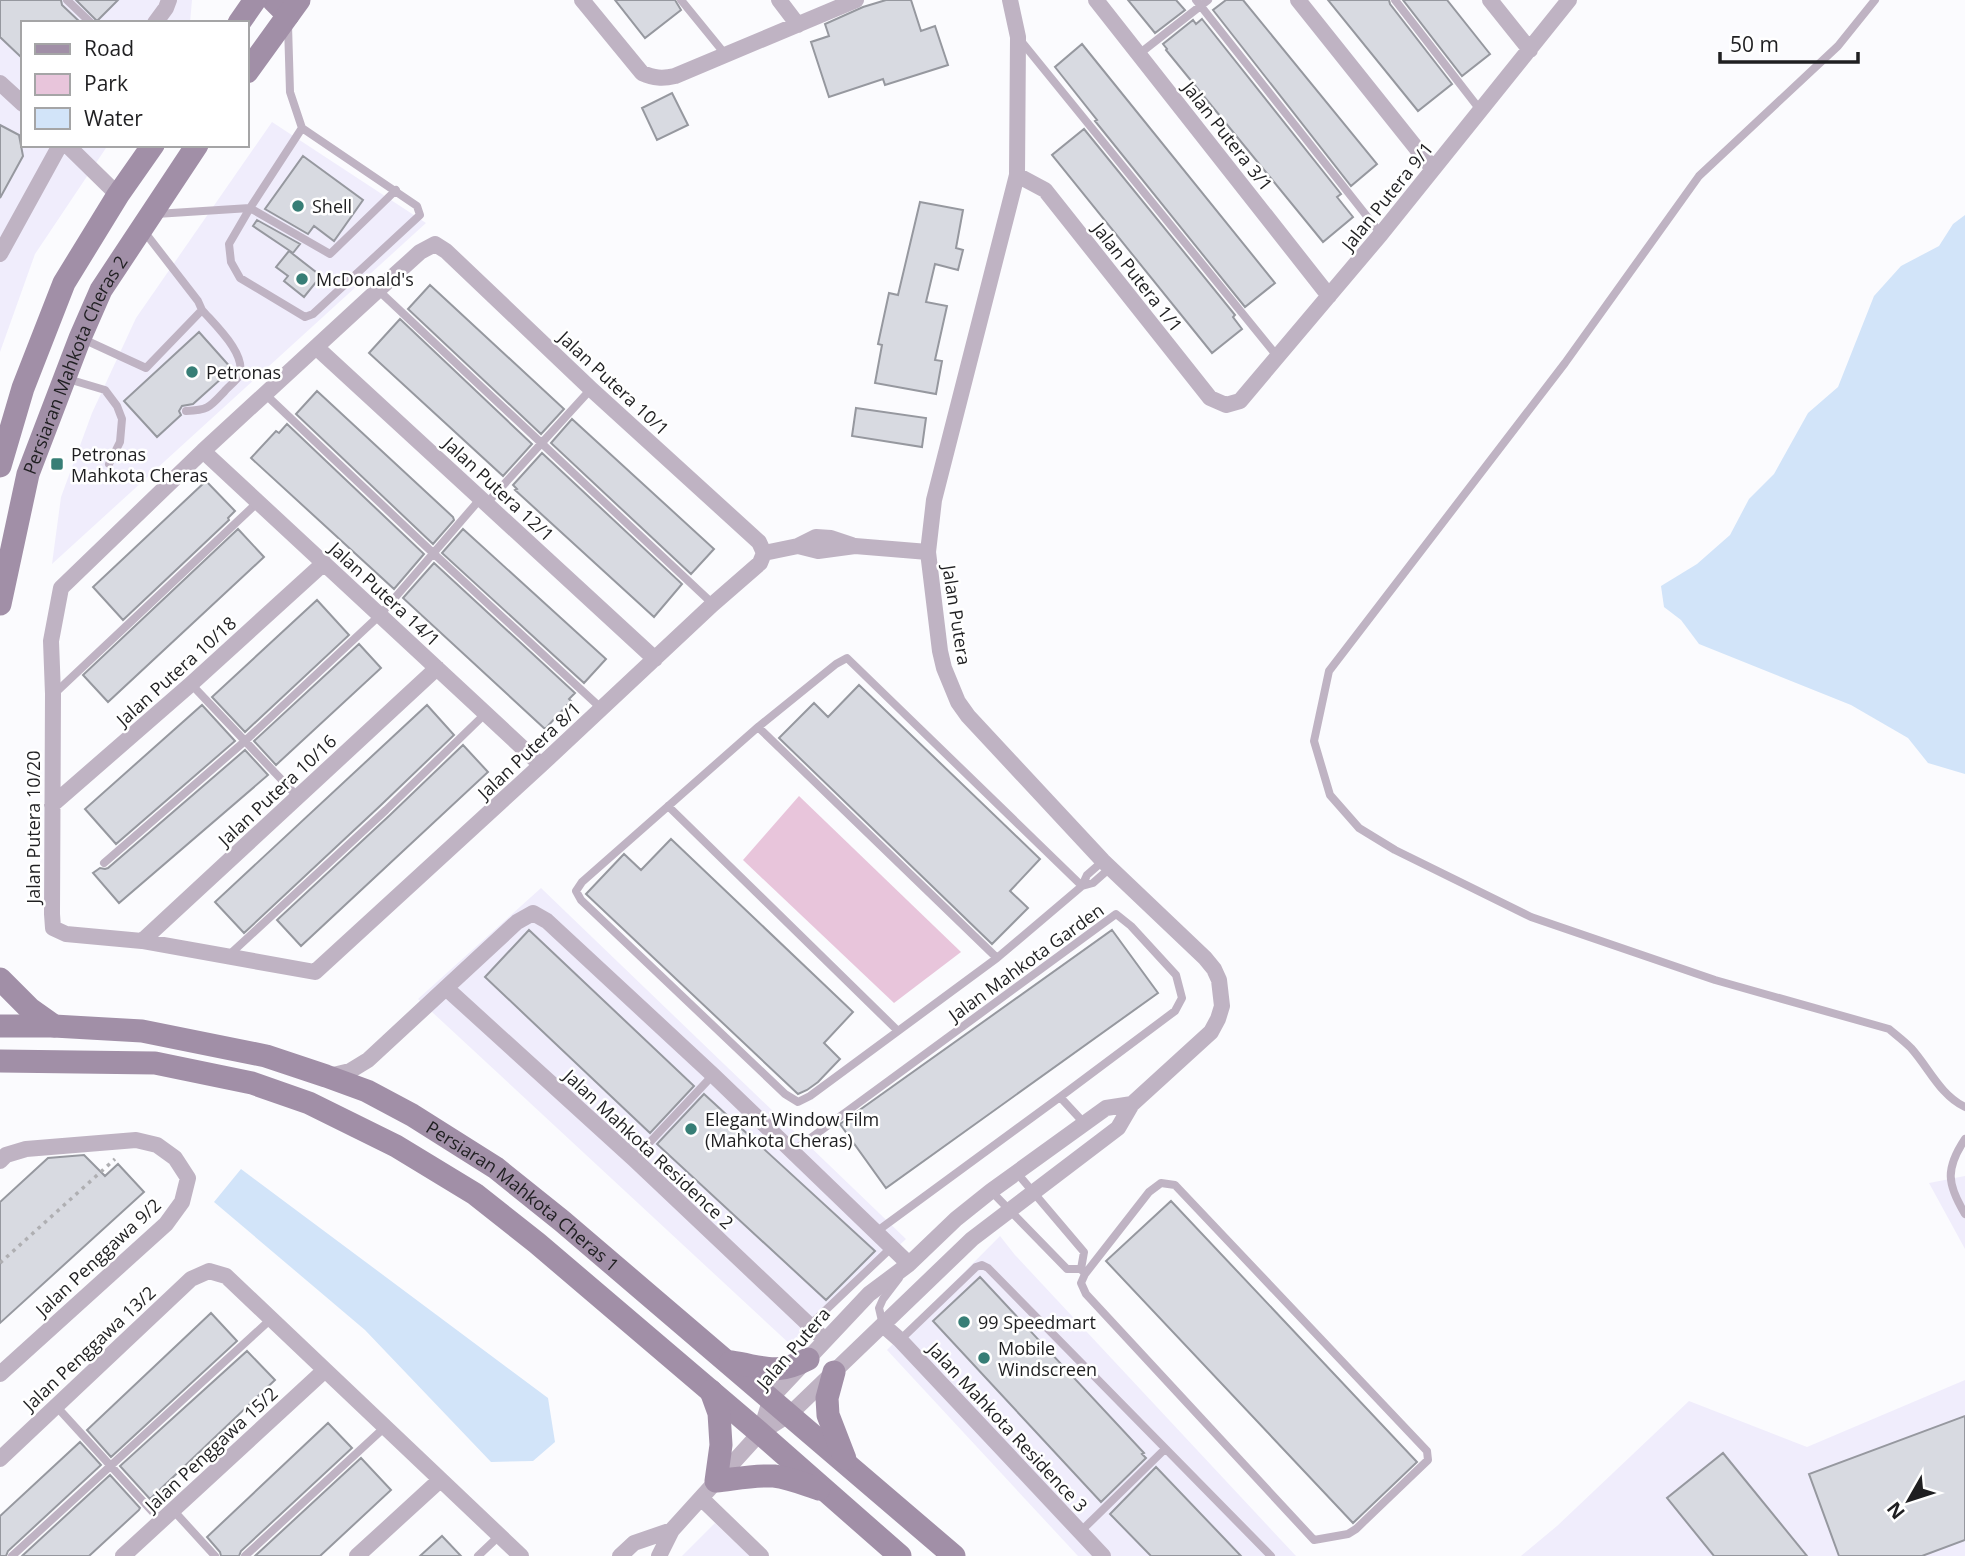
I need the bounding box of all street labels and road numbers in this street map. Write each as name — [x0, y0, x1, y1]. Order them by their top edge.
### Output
street label: Jalan Putera 3/1 — [1176, 75, 1278, 196]
street label: Jalan Putera 9/1 — [1335, 137, 1438, 257]
street label: Jalan Putera 1/1 — [1086, 216, 1188, 337]
street label: Persiaran Mahkota Cheras 2 — [17, 251, 133, 478]
street label: Jalan Putera 10/1 — [552, 324, 674, 441]
street label: Jalan Putera 12/1 — [437, 430, 559, 547]
street label: Jalan Putera 14/1 — [323, 535, 445, 652]
street label: Jalan Putera — [937, 561, 977, 667]
street label: Jalan Putera 10/18 — [110, 611, 241, 733]
street label: Jalan Putera 8/1 — [471, 696, 586, 805]
street label: Jalan Putera 10/16 — [211, 729, 341, 852]
street label: Jalan Putera 10/20 — [21, 750, 45, 906]
street label: Jalan Mahkota Garden — [942, 898, 1108, 1028]
street label: Jalan Mahkota Residence 2 — [557, 1063, 739, 1234]
street label: Persiaran Mahkota Cheras 1 — [422, 1115, 624, 1277]
street label: Jalan Penggawa 9/2 — [29, 1193, 166, 1323]
street label: Jalan Penggawa 13/2 — [16, 1280, 160, 1417]
street label: Jalan Putera — [750, 1302, 835, 1395]
street label: Jalan Mahkota Residence 3 — [922, 1335, 1093, 1517]
street label: Jalan Penggawa 15/2 — [138, 1381, 282, 1518]

